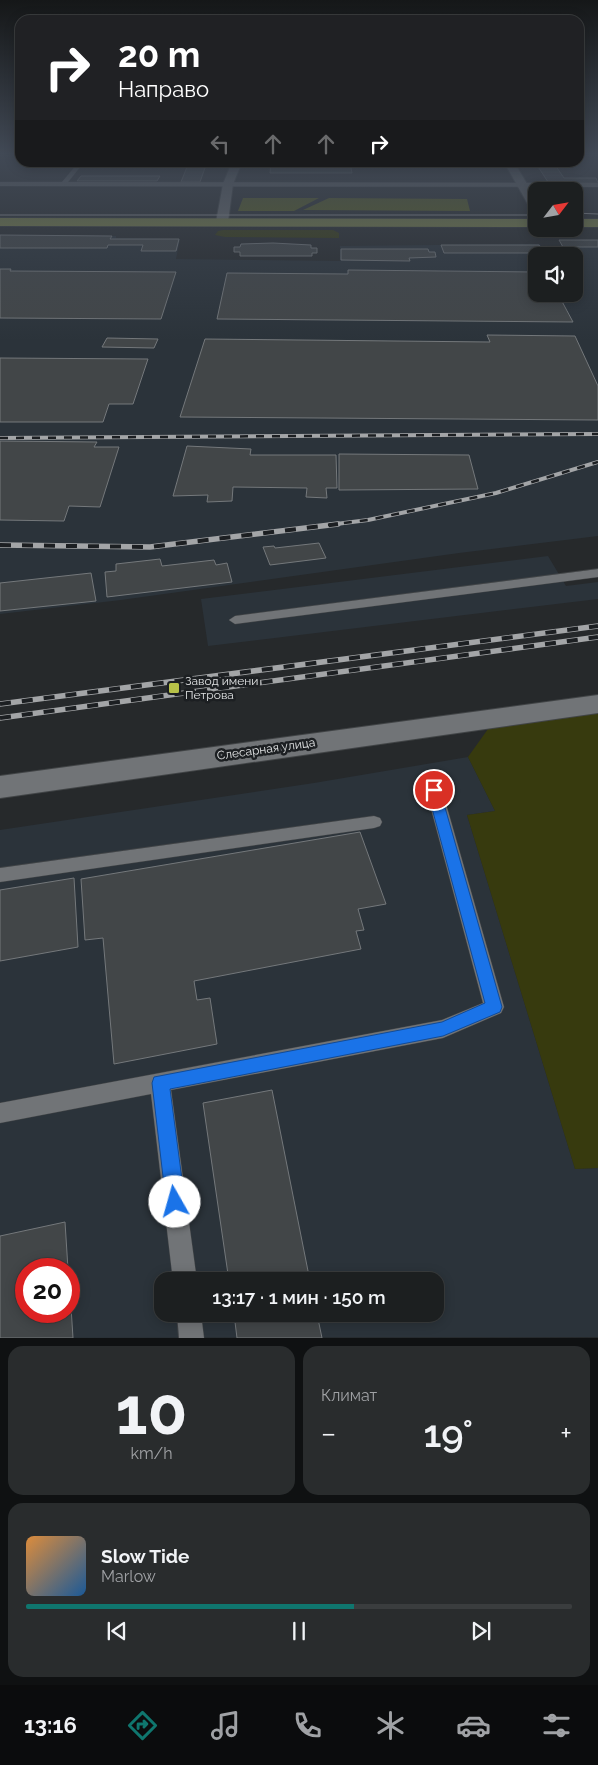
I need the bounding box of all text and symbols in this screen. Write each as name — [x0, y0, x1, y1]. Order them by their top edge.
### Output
text: 20 m — [118, 34, 200, 75]
icon: right — [35, 35, 100, 100]
text: Направо — [118, 76, 209, 102]
icon: left — [206, 130, 234, 158]
icon: ahead — [259, 130, 287, 158]
icon: ahead — [312, 130, 340, 158]
icon: right — [365, 130, 393, 158]
north arrow — [528, 182, 582, 238]
map controls — [528, 182, 583, 302]
button: sound — [528, 247, 583, 302]
place label: Завод имени Петрова — [185, 674, 258, 702]
marker: Завод имени Петрова — [167, 681, 181, 695]
street label: Слесарная улица — [216, 735, 316, 763]
pin — [413, 769, 455, 811]
icon: arrive — [420, 776, 448, 804]
position arrow — [148, 1175, 200, 1227]
speed limit sign: 20 — [15, 1258, 80, 1323]
text: 13:17 · 1 мин · 150 m — [212, 1286, 386, 1308]
text: 10 — [115, 1373, 188, 1449]
text: Климат — [321, 1386, 377, 1405]
text: 19° — [423, 1411, 473, 1456]
text: − — [321, 1417, 336, 1450]
text: + — [560, 1417, 572, 1450]
text: km/h — [130, 1444, 173, 1463]
text: Slow Tide — [101, 1545, 190, 1567]
text: Marlow — [101, 1567, 156, 1586]
icon: previous — [103, 1617, 131, 1645]
icon: pause — [285, 1617, 313, 1645]
icon: next — [467, 1617, 495, 1645]
icon: directions — [125, 1708, 160, 1743]
icon: music — [208, 1708, 243, 1743]
icon: phone — [290, 1708, 325, 1743]
icon: climate — [373, 1708, 408, 1743]
icon: car — [456, 1708, 491, 1743]
icon: filters — [539, 1708, 574, 1743]
text: 13:16 — [24, 1712, 77, 1738]

